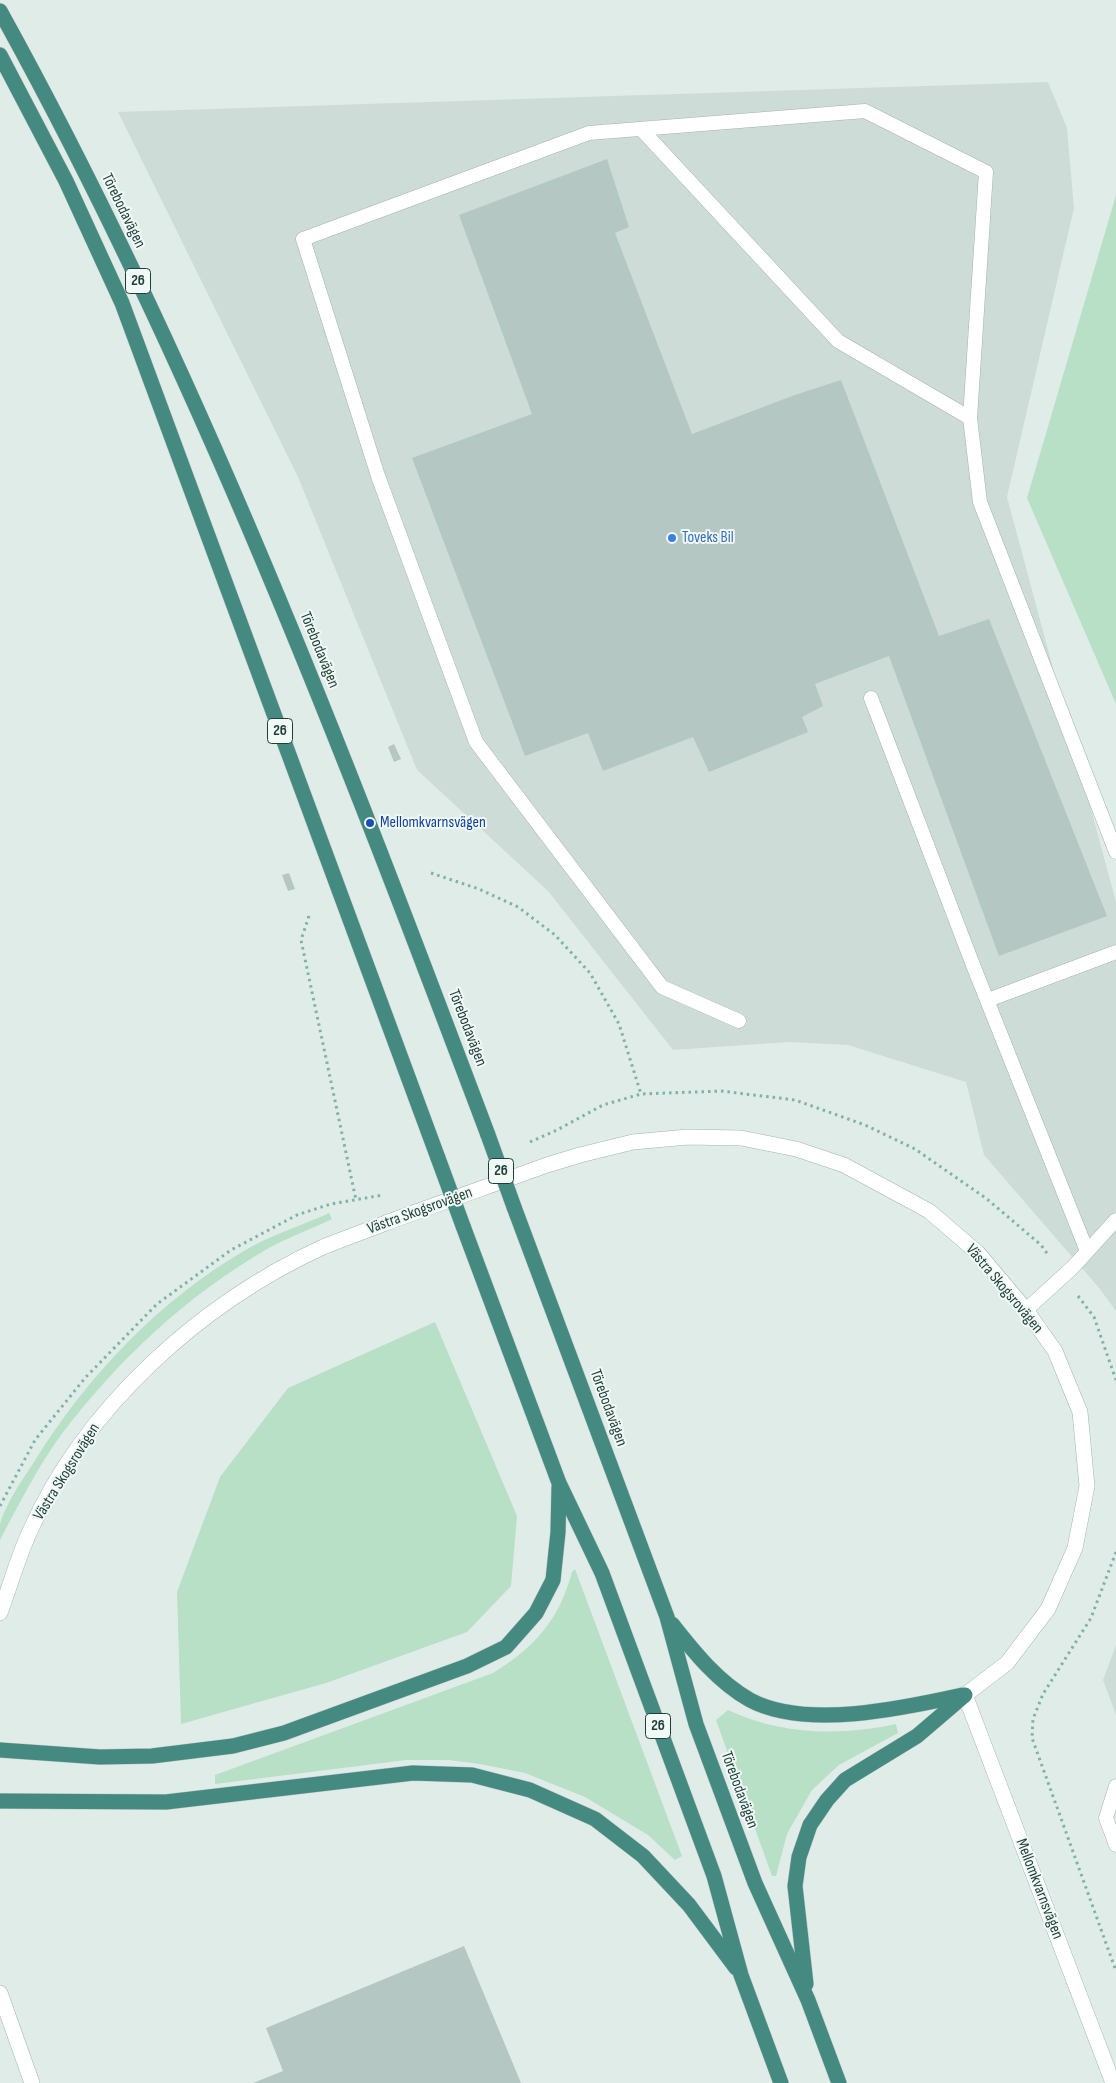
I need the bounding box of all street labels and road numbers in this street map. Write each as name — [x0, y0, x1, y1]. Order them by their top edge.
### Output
street label: Törebodavägen — [97, 171, 149, 251]
road number: 26 — [126, 268, 150, 294]
street label: Törebodavägen — [295, 609, 343, 691]
road number: 26 — [268, 718, 292, 744]
street label: Törebodavägen — [444, 987, 490, 1069]
road number: 26 — [488, 1158, 514, 1184]
street label: Västra Skogsrovägen — [365, 1183, 475, 1239]
street label: Västra Skogsrovägen — [961, 1241, 1047, 1337]
street label: Törebodavägen — [585, 1367, 631, 1449]
street label: Västra Skogsrovägen — [30, 1420, 104, 1524]
road number: 26 — [646, 1714, 670, 1738]
street label: Törebodavägen — [716, 1749, 762, 1831]
street label: Mellomkvarnsvägen — [1011, 1836, 1067, 1942]

